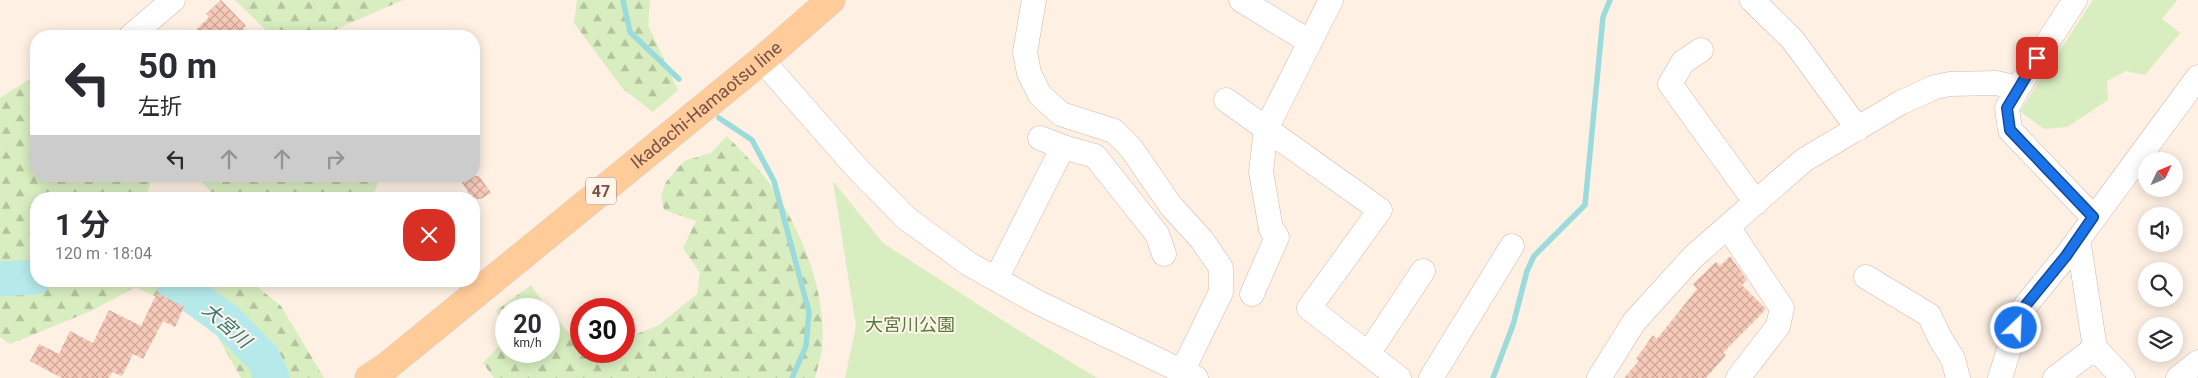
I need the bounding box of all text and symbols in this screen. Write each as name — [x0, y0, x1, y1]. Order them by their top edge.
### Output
street label: Ikadachi-Hamaotsu line — [626, 37, 786, 173]
pin — [2016, 37, 2058, 79]
icon: arrive — [2023, 44, 2051, 72]
text: 50 m — [138, 46, 217, 87]
icon: left — [55, 50, 120, 115]
text: 左折 — [138, 94, 182, 119]
icon: left — [162, 145, 190, 173]
icon: ahead — [215, 145, 243, 173]
icon: ahead — [268, 145, 296, 173]
icon: right — [321, 145, 349, 173]
north arrow — [2138, 152, 2182, 198]
map controls — [2138, 152, 2183, 362]
road number: 47 — [586, 178, 616, 205]
text: 1 分 — [55, 207, 110, 242]
button: sound — [2138, 207, 2183, 252]
button: close — [403, 209, 455, 261]
text: 120 m · 18:04 — [55, 244, 152, 263]
button: search — [2138, 262, 2183, 307]
water label: 大宮川 — [198, 298, 257, 354]
speed limit sign: 30 — [570, 298, 635, 363]
position arrow — [1989, 301, 2041, 353]
text: 20 — [513, 310, 542, 339]
park label: 大宮川公園 — [865, 314, 955, 335]
button: layers — [2138, 317, 2183, 362]
text: km/h — [513, 336, 542, 350]

